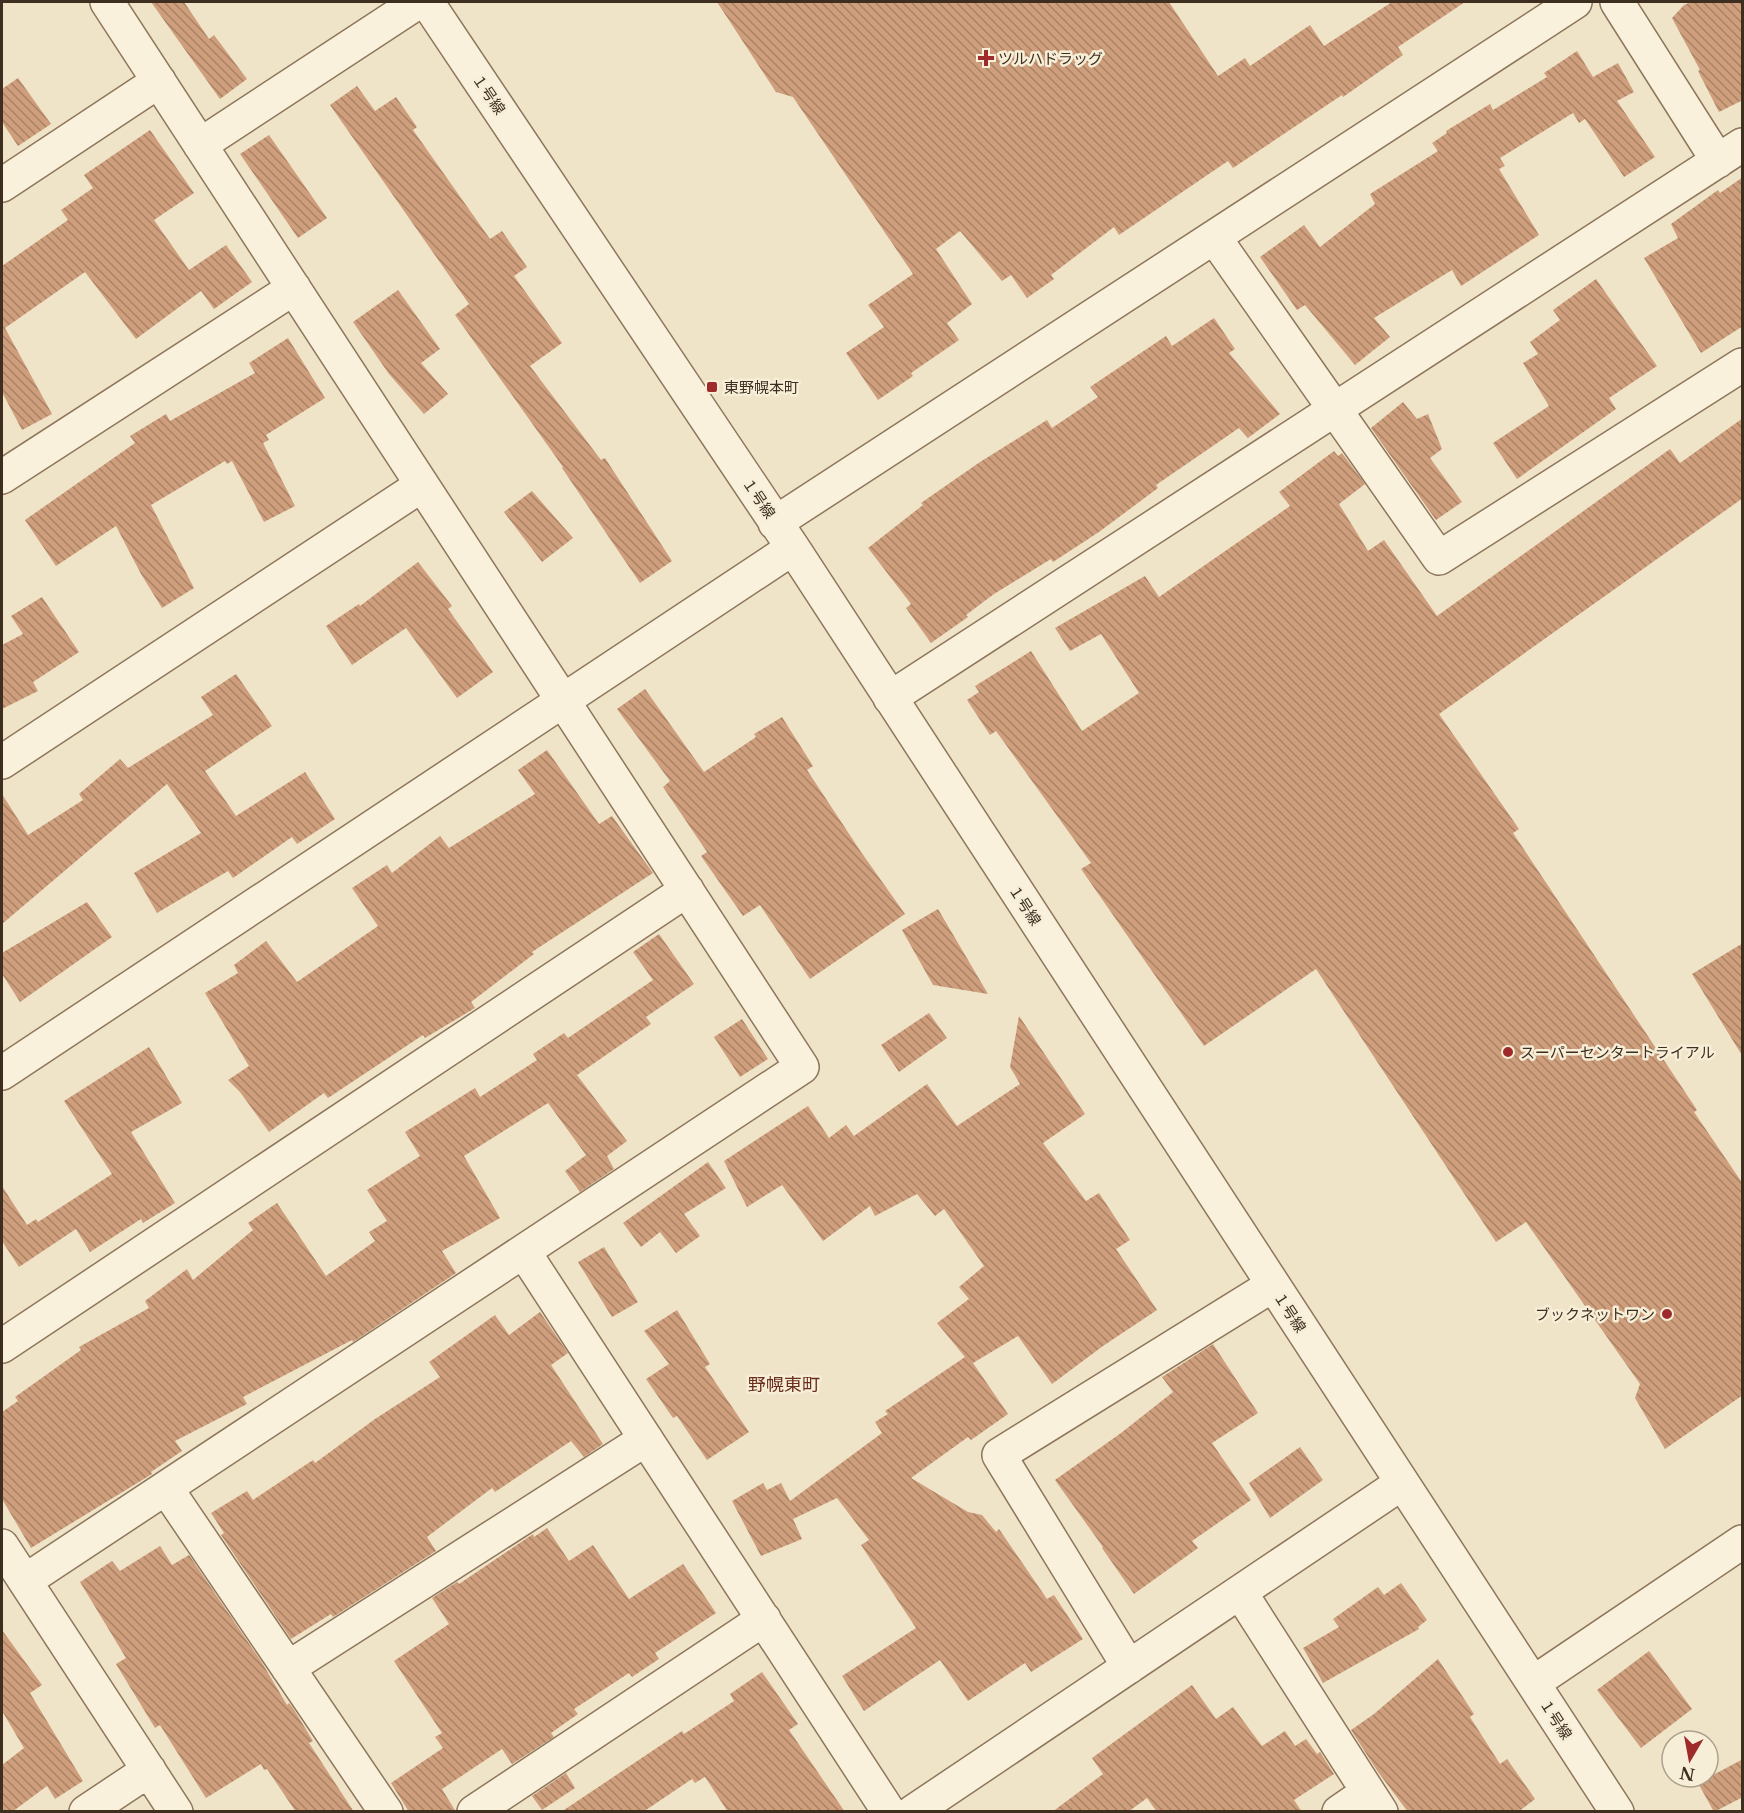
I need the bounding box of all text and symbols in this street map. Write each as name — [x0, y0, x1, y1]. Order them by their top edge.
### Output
place label: ツルハドラッグ — [998, 49, 1103, 68]
marker: ツルハドラッグ — [979, 51, 993, 65]
street label: １号線 — [469, 70, 509, 118]
place label: 東野幌本町 — [724, 378, 799, 397]
marker: 東野幌本町 — [705, 380, 719, 394]
street label: １号線 — [739, 474, 779, 522]
street label: １号線 — [1005, 881, 1045, 929]
place label: スーパーセンタートライアル — [1520, 1043, 1715, 1062]
marker: スーパーセンタートライアル — [1501, 1045, 1515, 1059]
street label: １号線 — [1270, 1288, 1310, 1336]
place label: ブックネットワン — [1535, 1305, 1655, 1324]
marker: ブックネットワン — [1660, 1307, 1674, 1321]
district label: 野幌東町 — [748, 1374, 820, 1396]
street label: １号線 — [1536, 1695, 1576, 1743]
north arrow — [1660, 1729, 1720, 1789]
text: N — [1678, 1763, 1697, 1785]

